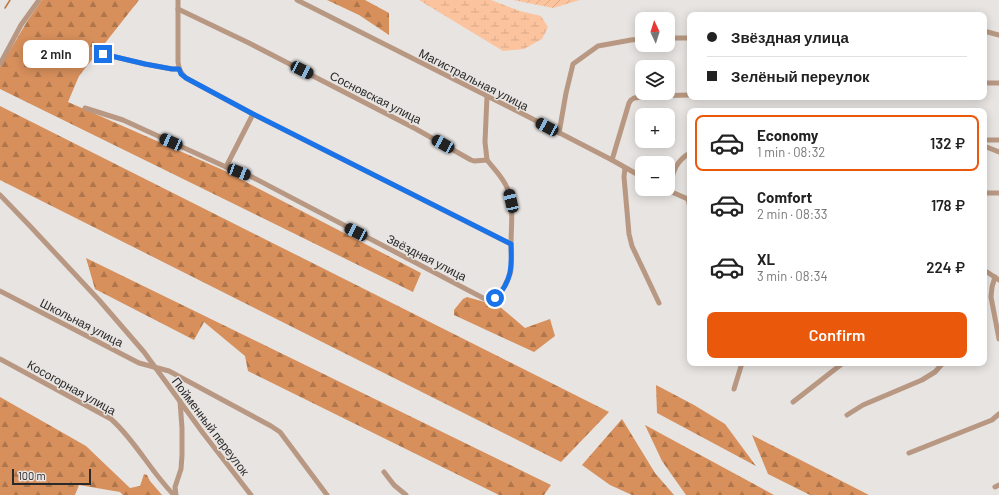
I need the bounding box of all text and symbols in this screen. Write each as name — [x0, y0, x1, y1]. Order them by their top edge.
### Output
north arrow — [635, 12, 675, 52]
map controls — [635, 12, 675, 196]
text: Звёздная улица — [731, 28, 849, 46]
callout: 2 min — [23, 40, 89, 68]
route end — [94, 45, 112, 63]
street label: Магистральная улица — [416, 45, 531, 114]
text: 2 min — [41, 46, 71, 62]
car — [289, 59, 315, 81]
button: layers — [635, 60, 675, 100]
text: Зелёный переулок — [731, 67, 870, 85]
street label: Сосновская улица — [327, 68, 424, 127]
button: + — [635, 108, 675, 148]
car — [534, 116, 560, 138]
icon: car — [709, 125, 745, 161]
text: Economy — [757, 126, 818, 144]
car — [158, 132, 184, 152]
car — [430, 133, 456, 155]
text: 132 ₽ — [930, 134, 965, 152]
text: 1 min · 08:32 — [757, 144, 825, 160]
button: − — [635, 156, 675, 196]
car — [226, 162, 252, 182]
icon: car — [709, 187, 745, 223]
car — [502, 188, 520, 214]
text: Comfort — [757, 188, 812, 206]
text: 178 ₽ — [931, 196, 965, 214]
text: 2 min · 08:33 — [757, 206, 828, 222]
car — [343, 221, 369, 243]
street label: Звёздная улица — [384, 231, 470, 284]
icon: car — [709, 249, 745, 285]
text: XL — [757, 250, 775, 268]
text: 224 ₽ — [926, 258, 965, 276]
text: 3 min · 08:34 — [757, 268, 828, 284]
route start — [486, 289, 504, 307]
street label: Школьная улица — [38, 295, 126, 350]
button: Confirm — [707, 312, 967, 358]
street label: Косогорная улица — [25, 357, 119, 418]
street label: Пойменный переулок — [169, 374, 253, 479]
scale bar — [12, 467, 91, 486]
text: 100 m — [18, 469, 46, 482]

